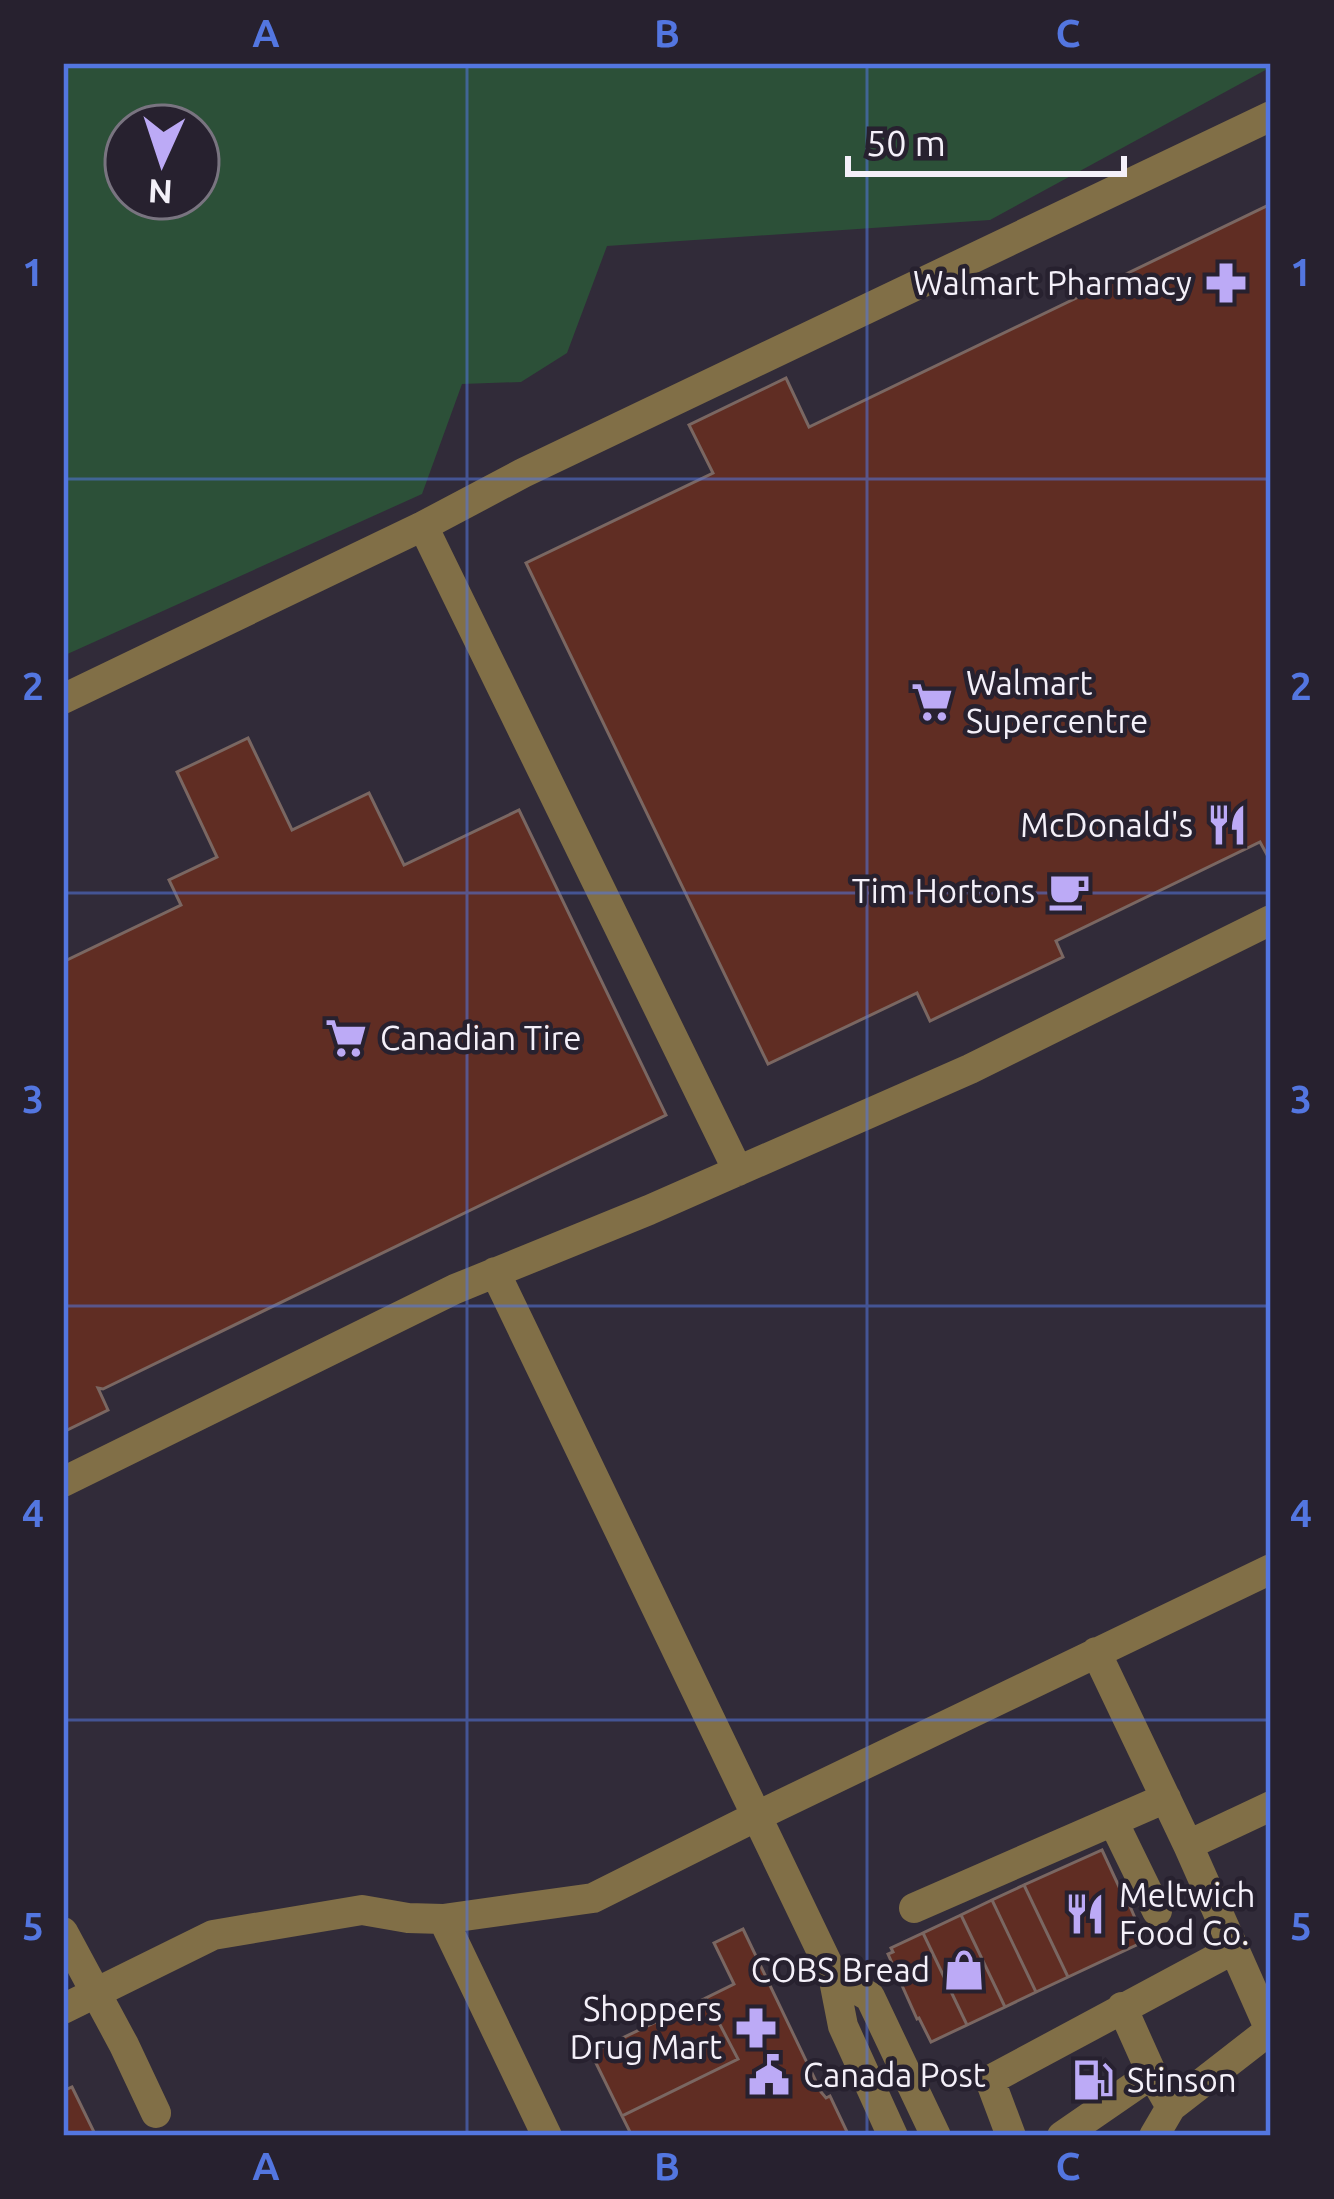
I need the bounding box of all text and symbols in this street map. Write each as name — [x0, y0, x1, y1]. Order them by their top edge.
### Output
text: A — [252, 11, 280, 54]
text: B — [654, 11, 680, 54]
text: C — [1056, 11, 1081, 54]
north arrow — [102, 102, 222, 222]
scale bar — [848, 102, 1124, 176]
text: 50 m — [866, 122, 946, 163]
text: N — [147, 173, 174, 212]
text: 1 — [22, 250, 44, 293]
text: 1 — [1290, 250, 1312, 293]
pharmacy icon: Walmart Pharmacy — [1203, 260, 1249, 306]
place label: Walmart Pharmacy — [913, 264, 1192, 301]
text: 2 — [22, 664, 44, 707]
place label: Walmart Supercentre — [966, 664, 1148, 739]
text: 2 — [1290, 664, 1312, 707]
supermarket icon: Walmart Supercentre — [909, 679, 955, 725]
restaurant icon: McDonald's — [1204, 802, 1250, 848]
place label: McDonald's — [1020, 806, 1193, 843]
cafe icon: Tim Hortons — [1046, 868, 1092, 914]
place label: Tim Hortons — [852, 872, 1035, 909]
supermarket icon: Canadian Tire — [323, 1015, 369, 1061]
place label: Canadian Tire — [380, 1019, 582, 1056]
text: 3 — [22, 1077, 44, 1120]
text: 3 — [1290, 1077, 1312, 1120]
text: 4 — [22, 1491, 44, 1534]
text: 4 — [1290, 1491, 1312, 1534]
place label: Meltwich Food Co. — [1119, 1876, 1255, 1951]
restaurant icon: Meltwich Food Co. — [1062, 1891, 1108, 1937]
text: 5 — [22, 1904, 44, 1947]
text: 5 — [1290, 1904, 1312, 1947]
shop icon: COBS Bread — [941, 1947, 987, 1993]
place label: COBS Bread — [751, 1951, 930, 1988]
place label: Shoppers Drug Mart — [570, 1990, 722, 2065]
pharmacy icon: Shoppers Drug Mart — [733, 2005, 779, 2051]
public building icon: Canada Post — [746, 2052, 792, 2098]
place label: Canada Post — [803, 2056, 986, 2093]
fuel station icon: Stinson — [1070, 2057, 1116, 2103]
place label: Stinson — [1127, 2061, 1237, 2098]
text: A — [252, 2144, 280, 2187]
text: B — [654, 2144, 680, 2187]
text: C — [1056, 2144, 1081, 2187]

